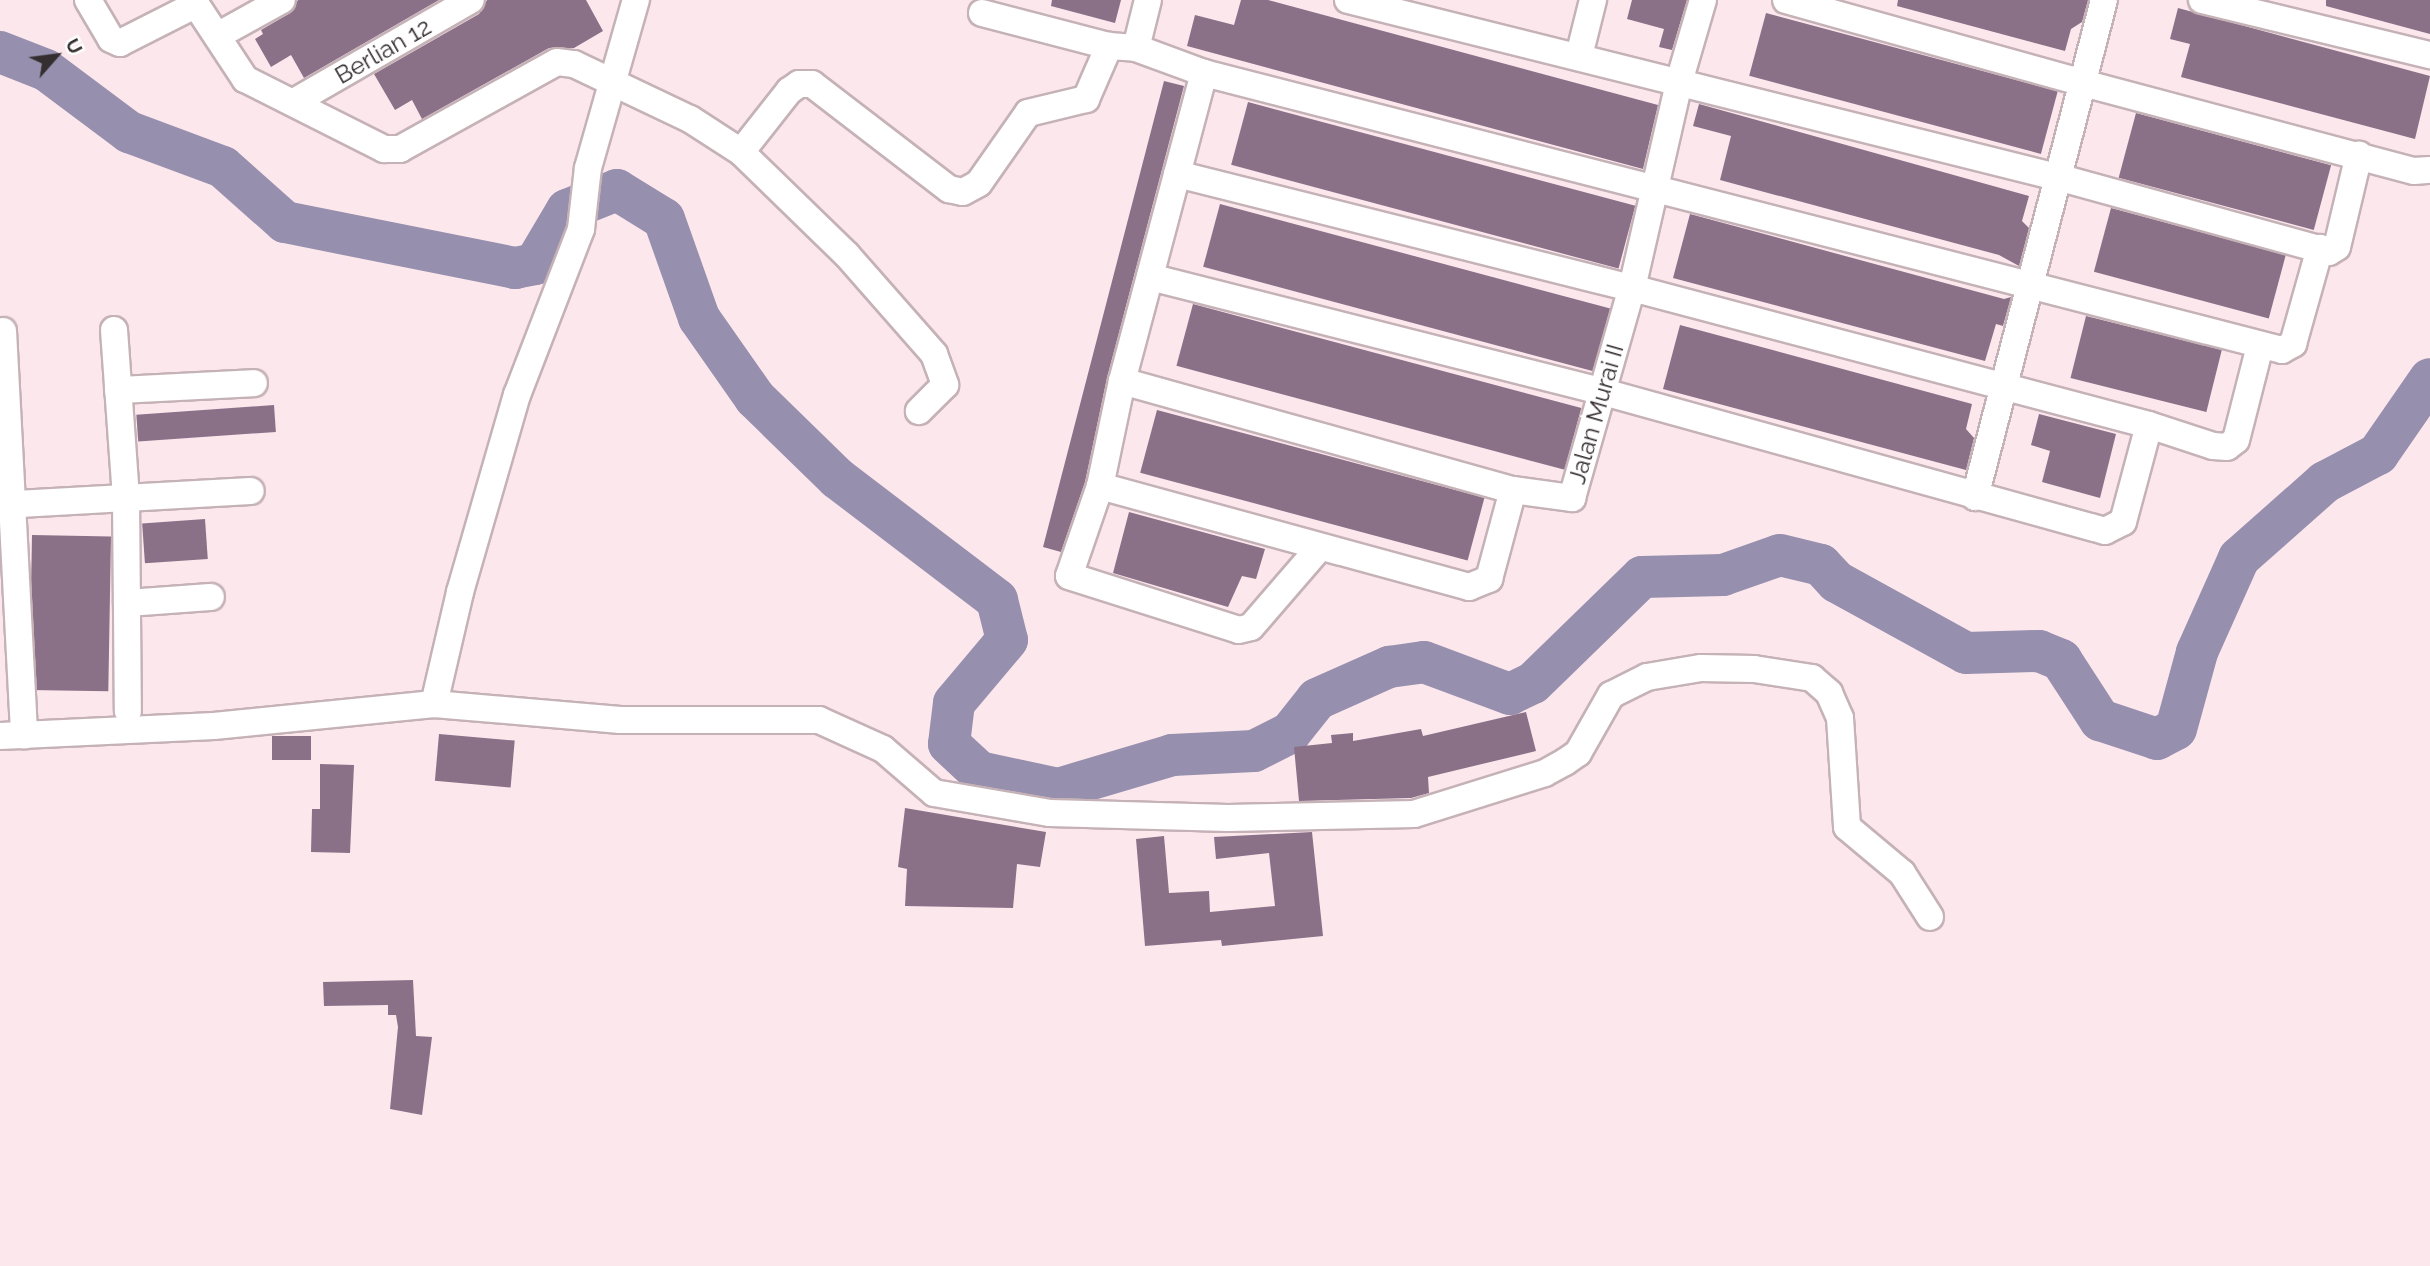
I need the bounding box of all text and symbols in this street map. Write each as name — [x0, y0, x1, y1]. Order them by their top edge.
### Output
street label: Berlian 12 — [330, 12, 436, 90]
north arrow — [21, 21, 91, 91]
text: U — [61, 35, 88, 58]
street label: Jalan Murai II — [1562, 341, 1630, 487]

